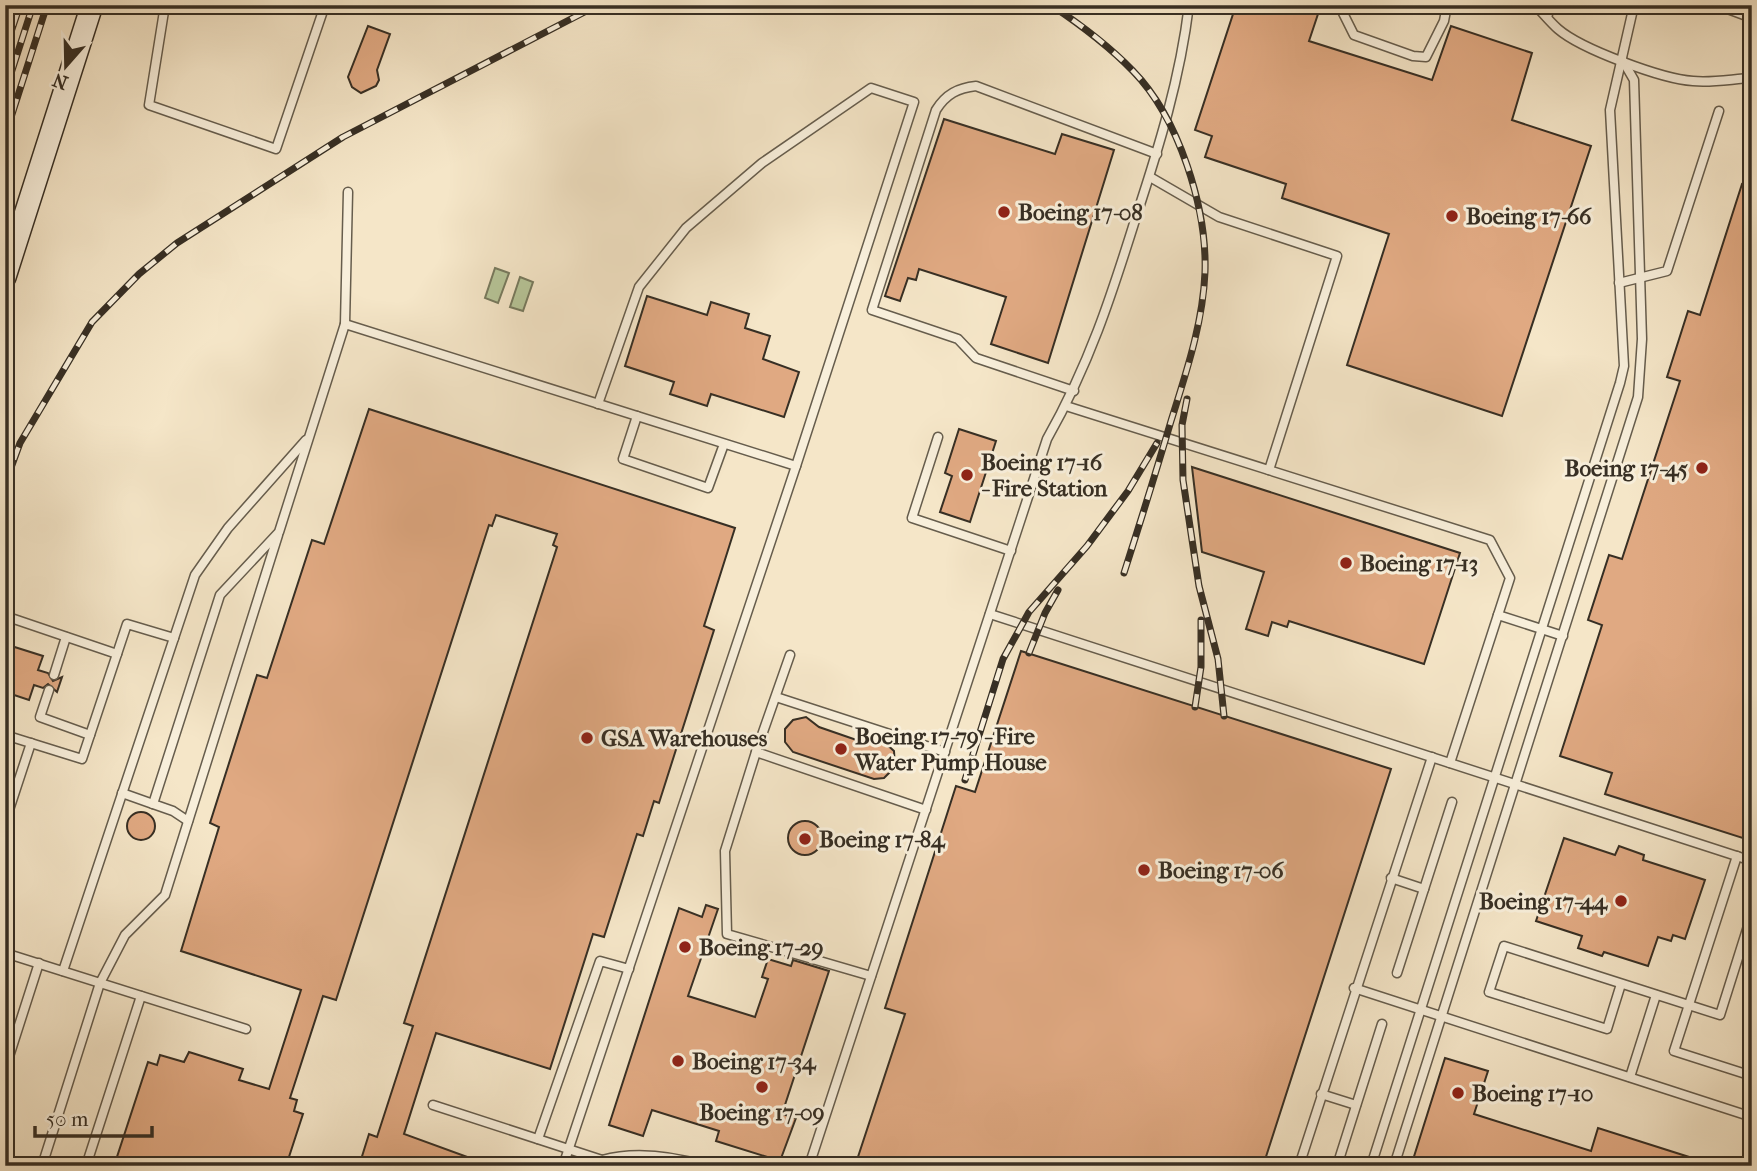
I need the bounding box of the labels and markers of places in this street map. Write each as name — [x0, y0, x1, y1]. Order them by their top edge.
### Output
place label: Boeing 17-08 — [1018, 199, 1143, 226]
place label: Boeing 17-66 — [1466, 203, 1592, 230]
marker: Boeing 17-08 — [996, 204, 1012, 220]
marker: Boeing 17-66 — [1444, 208, 1460, 224]
place label: Boeing 17-16 - Fire Station — [981, 449, 1108, 502]
place label: Boeing 17-45 — [1564, 455, 1688, 482]
marker: Boeing 17-45 — [1694, 460, 1710, 476]
marker: Boeing 17-16 - Fire Station — [959, 467, 975, 483]
place label: Boeing 17-13 — [1360, 550, 1478, 577]
marker: Boeing 17-13 — [1338, 555, 1354, 571]
place label: Boeing 17-79 - Fire Water Pump House — [854, 723, 1047, 776]
place label: GSA Warehouses — [601, 725, 768, 752]
marker: GSA Warehouses — [579, 730, 595, 746]
marker: Boeing 17-79 - Fire Water Pump House — [833, 741, 849, 757]
place label: Boeing 17-84 — [819, 826, 946, 853]
marker: Boeing 17-84 — [797, 831, 813, 847]
place label: Boeing 17-06 — [1158, 857, 1284, 884]
marker: Boeing 17-06 — [1136, 862, 1152, 878]
place label: Boeing 17-44 — [1479, 888, 1608, 915]
marker: Boeing 17-44 — [1613, 893, 1629, 909]
place label: Boeing 17-29 — [699, 934, 824, 961]
marker: Boeing 17-29 — [677, 939, 693, 955]
place label: Boeing 17-34 — [692, 1048, 817, 1075]
marker: Boeing 17-34 — [670, 1053, 686, 1069]
marker: Boeing 17-09 — [754, 1079, 770, 1095]
place label: Boeing 17-10 — [1472, 1080, 1593, 1107]
marker: Boeing 17-10 — [1450, 1085, 1466, 1101]
place label: Boeing 17-09 — [699, 1099, 825, 1126]

